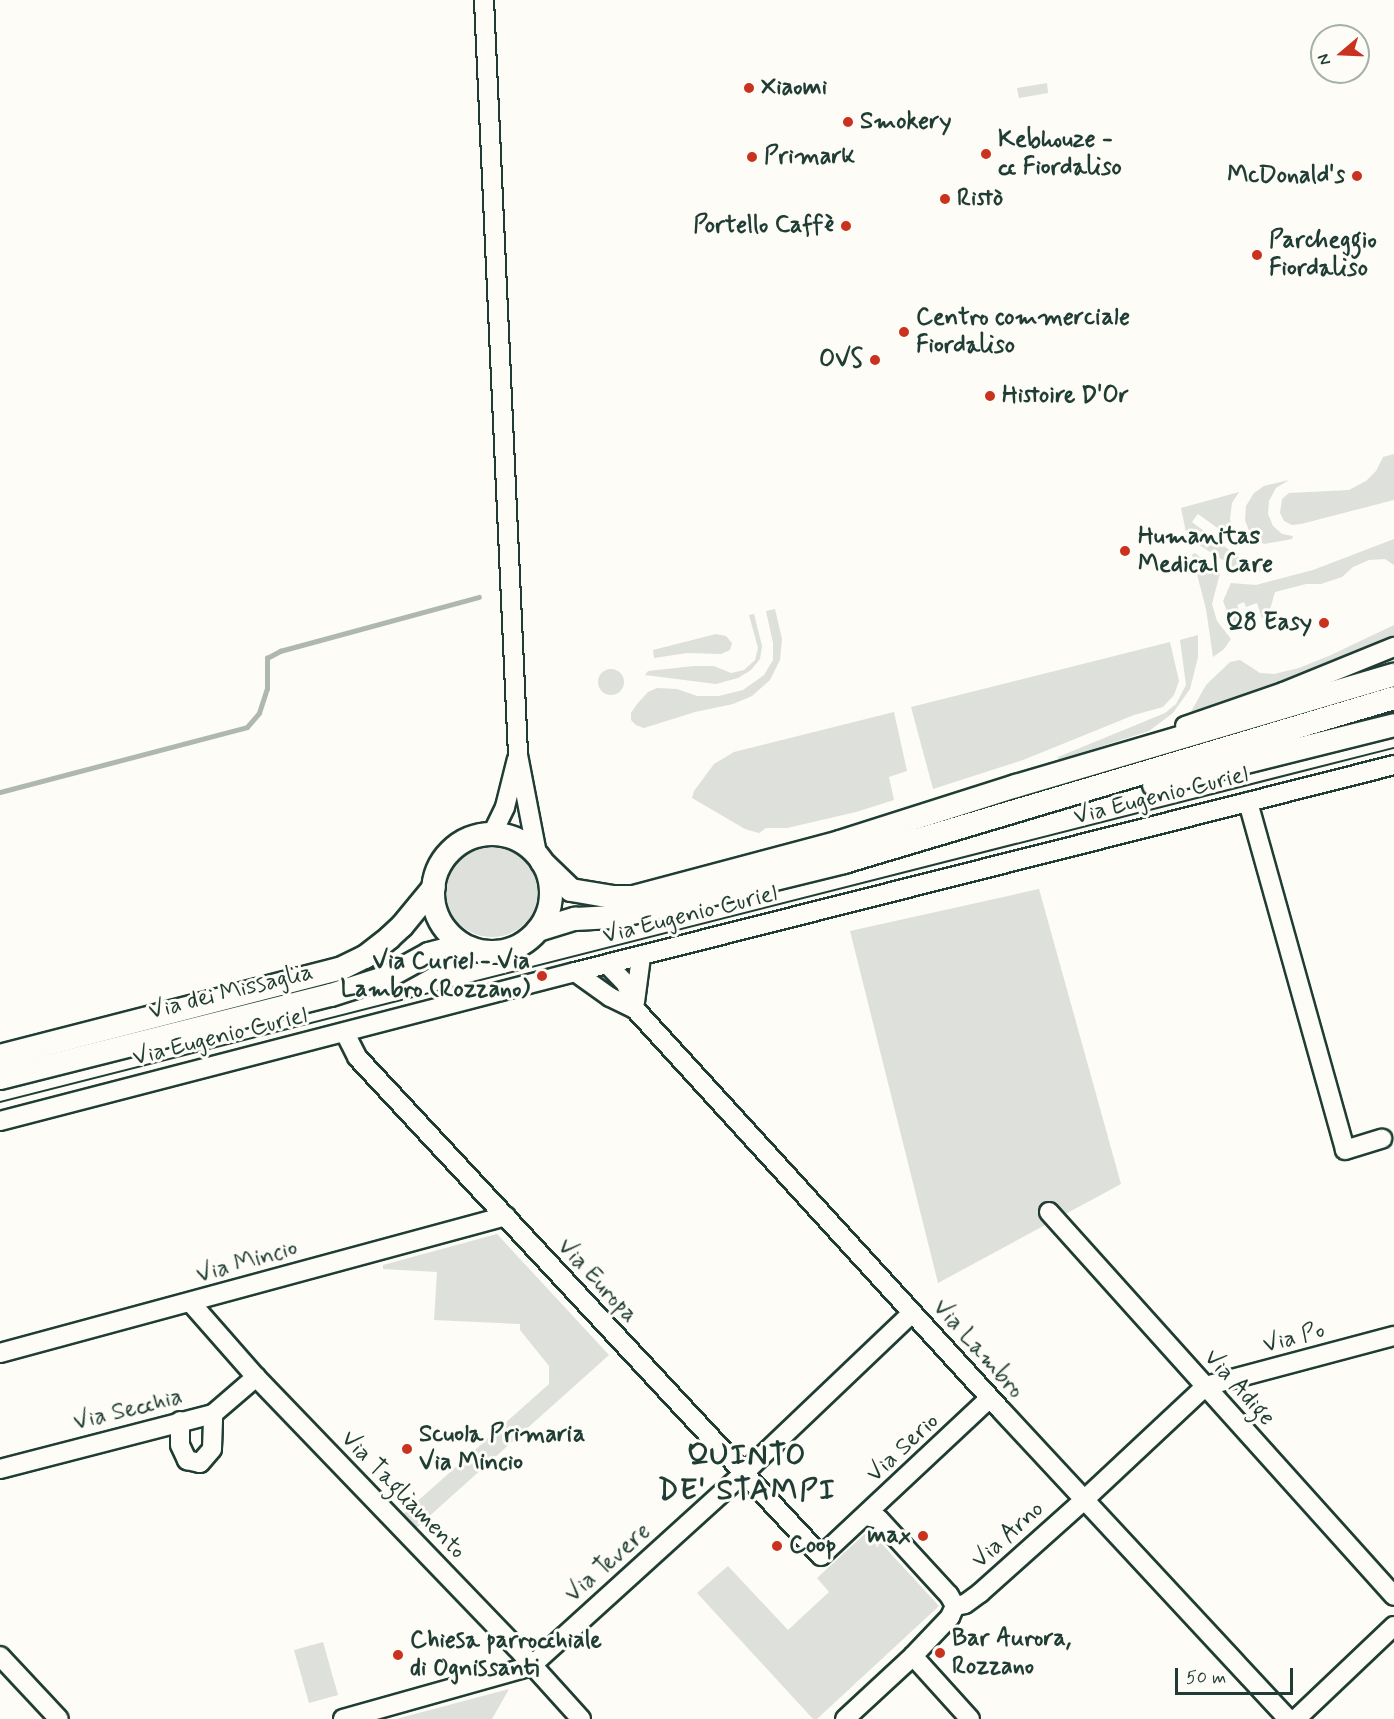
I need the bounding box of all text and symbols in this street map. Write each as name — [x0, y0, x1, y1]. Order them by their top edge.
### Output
north arrow — [1310, 24, 1370, 84]
text: N — [1313, 51, 1336, 68]
place label: Xiaomi — [761, 74, 827, 102]
marker: Xiaomi — [742, 81, 756, 95]
place label: Smokery — [860, 108, 952, 136]
marker: Smokery — [841, 115, 855, 129]
place label: Kebhouze - cc Fiordaliso — [998, 126, 1122, 182]
place label: Primark — [764, 143, 855, 171]
marker: Kebhouze - cc Fiordaliso — [979, 147, 993, 161]
marker: Primark — [745, 150, 759, 164]
place label: McDonald's — [1227, 162, 1345, 190]
marker: McDonald's — [1350, 169, 1364, 183]
place label: Ristò — [957, 185, 1003, 213]
marker: Ristò — [938, 192, 952, 206]
place label: Portello Caffè — [693, 212, 834, 240]
marker: Portello Caffè — [839, 219, 853, 233]
place label: Parcheggio Fiordaliso — [1269, 227, 1377, 283]
marker: Parcheggio Fiordaliso — [1250, 248, 1264, 262]
place label: Centro commerciale Fiordaliso — [916, 304, 1130, 360]
marker: Centro commerciale Fiordaliso — [897, 325, 911, 339]
place label: OVS — [819, 346, 863, 374]
marker: OVS — [868, 353, 882, 367]
place label: Histoire D'Or — [1002, 382, 1130, 410]
marker: Histoire D'Or — [983, 389, 997, 403]
place label: Humanitas Medical Care — [1138, 523, 1275, 579]
marker: Humanitas Medical Care — [1116, 542, 1134, 560]
place label: Q8 Easy — [1226, 609, 1312, 637]
marker: Q8 Easy — [1317, 616, 1331, 630]
street label: Via Eugenio Curiel — [1071, 760, 1251, 832]
street label: Via Eugenio Curiel — [600, 879, 780, 951]
place label: Via Curiel - Via Lambro (Rozzano) — [341, 948, 530, 1004]
street label: Via dei Missaglia — [146, 958, 316, 1026]
marker: Via Curiel - Via Lambro (Rozzano) — [535, 969, 549, 983]
street label: Via Eugenio Curiel — [130, 1001, 310, 1073]
street label: Via Mincio — [193, 1234, 301, 1290]
street label: Via Europa — [551, 1234, 643, 1328]
street label: Via Lambro — [927, 1294, 1029, 1404]
street label: Via Po — [1261, 1316, 1327, 1360]
street label: Via Adige — [1197, 1343, 1281, 1433]
street label: Via Secchia — [70, 1383, 186, 1437]
street label: Via Serio — [861, 1407, 945, 1489]
place label: Scuola Primaria Via Mincio — [419, 1421, 585, 1477]
street label: Via Tagliamento — [336, 1427, 470, 1563]
district label: QUINTO DE' STAMPI — [657, 1438, 837, 1508]
marker: Scuola Primaria Via Mincio — [400, 1442, 414, 1456]
street label: Via Arno — [966, 1495, 1050, 1575]
street label: Via Tevere — [560, 1517, 656, 1609]
place label: max — [867, 1522, 911, 1550]
marker: max — [916, 1529, 930, 1543]
place label: Coop — [789, 1532, 836, 1560]
marker: Coop — [770, 1539, 784, 1553]
place label: Bar Aurora, Rozzano — [952, 1625, 1067, 1681]
place label: Chiesa parrocchiale di Ognissanti — [410, 1627, 602, 1683]
marker: Bar Aurora, Rozzano — [933, 1646, 947, 1660]
marker: Chiesa parrocchiale di Ognissanti — [391, 1648, 405, 1662]
scale bar — [1178, 1656, 1296, 1694]
text: 50 m — [1186, 1666, 1226, 1690]

